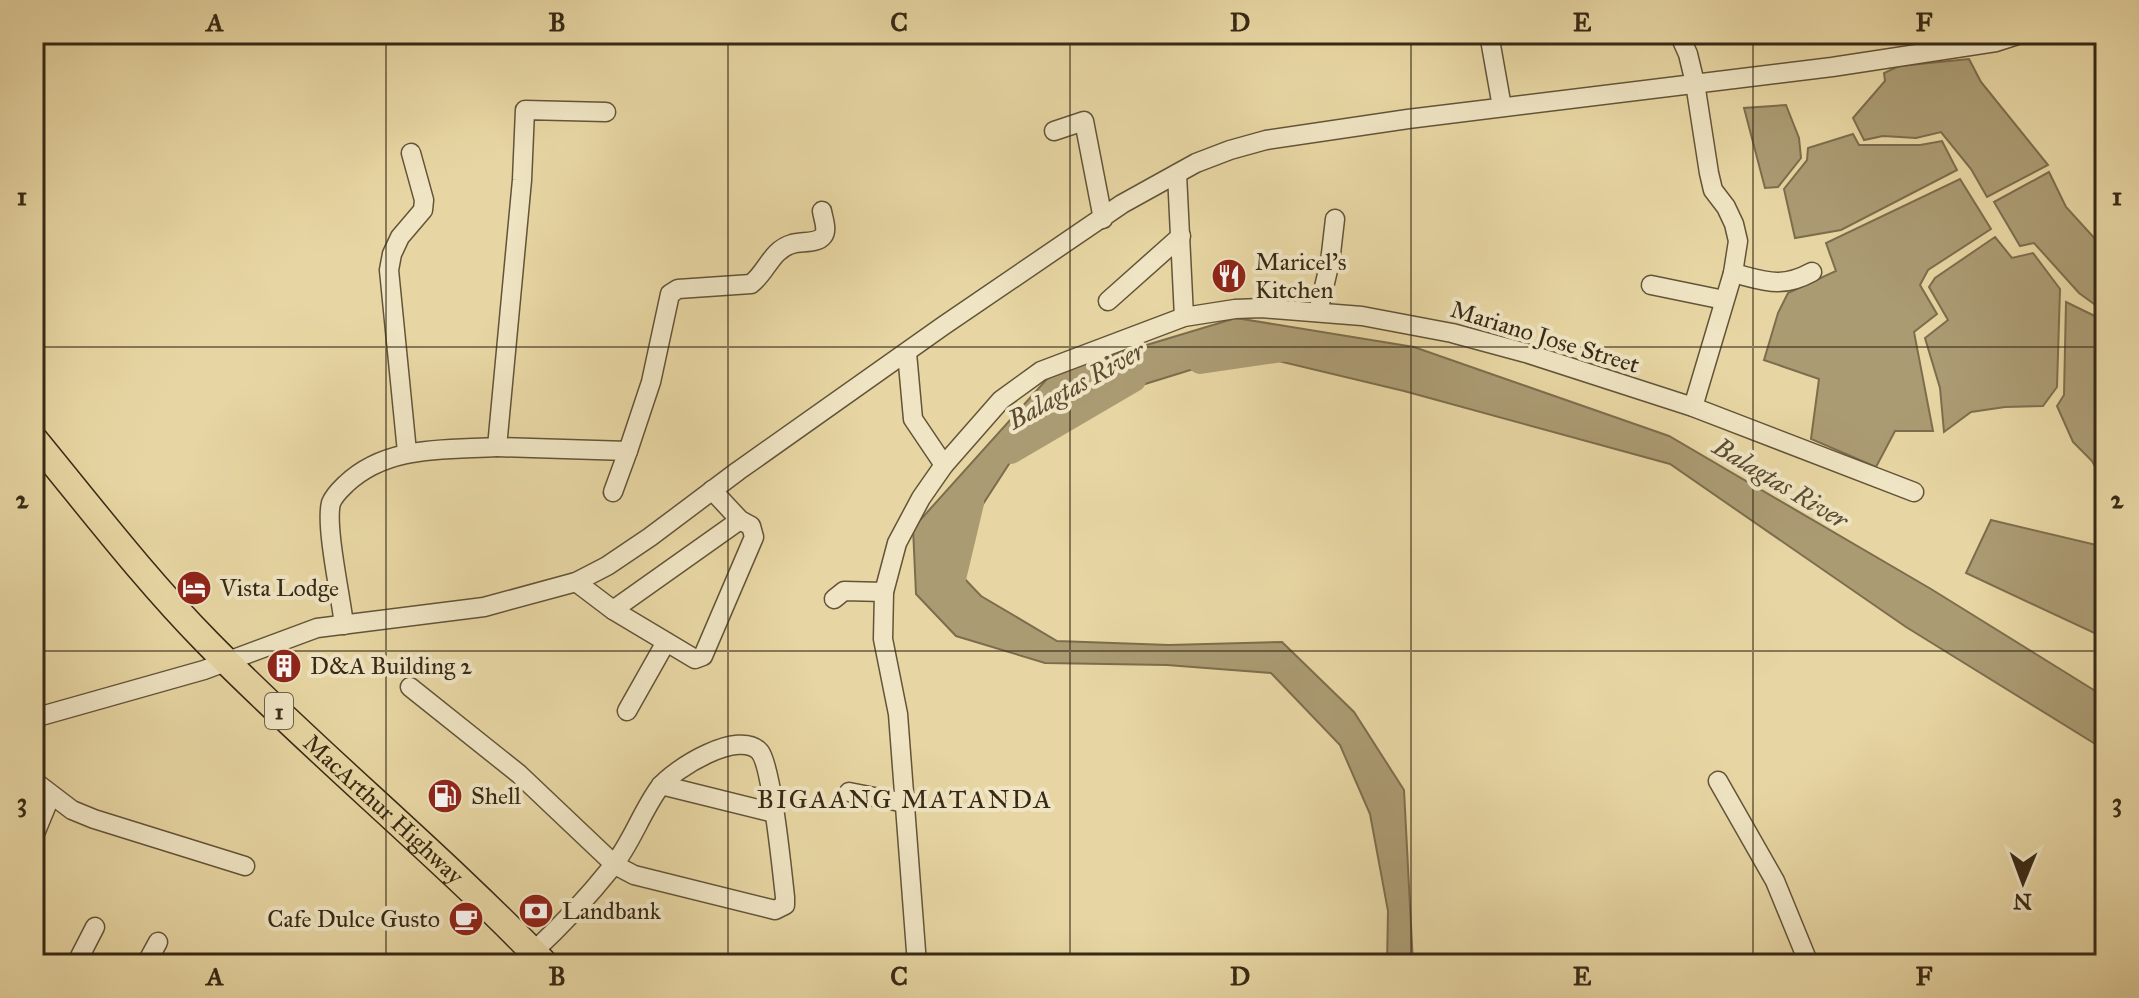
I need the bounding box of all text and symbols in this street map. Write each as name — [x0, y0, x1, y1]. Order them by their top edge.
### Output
text: A — [204, 6, 224, 38]
text: B — [548, 6, 566, 38]
text: C — [890, 6, 908, 38]
text: D — [1230, 6, 1250, 38]
text: E — [1573, 6, 1592, 38]
text: F — [1916, 6, 1933, 38]
text: 1 — [17, 180, 27, 212]
text: 1 — [2112, 180, 2122, 212]
place label: Maricel's Kitchen — [1255, 247, 1347, 305]
restaurant icon: Maricel's Kitchen — [1210, 257, 1248, 295]
street label: Mariano Jose Street — [1447, 294, 1644, 380]
water label: Balagtas River — [1001, 334, 1151, 436]
water label: Balagtas River — [1707, 430, 1855, 536]
text: 2 — [16, 483, 30, 515]
text: 2 — [2111, 483, 2125, 515]
hotel icon: Vista Lodge — [175, 569, 213, 607]
place label: Vista Lodge — [219, 573, 339, 603]
building icon: D&A Building 2 — [265, 647, 303, 685]
place label: D&A Building 2 — [310, 651, 472, 681]
road number: 1 — [265, 693, 293, 729]
street label: MacArthur Highway — [297, 728, 470, 891]
fuel station icon: Shell — [426, 777, 464, 815]
place label: Shell — [471, 781, 522, 811]
district label: BIGAANG MATANDA — [757, 783, 1053, 815]
text: 3 — [17, 786, 27, 818]
text: 3 — [2112, 786, 2122, 818]
north arrow — [1983, 842, 2063, 922]
text: N — [2013, 888, 2032, 915]
bank icon: Landbank — [517, 892, 555, 930]
place label: Landbank — [562, 896, 662, 926]
cafe icon: Cafe Dulce Gusto — [447, 900, 485, 938]
place label: Cafe Dulce Gusto — [267, 904, 440, 934]
text: A — [204, 960, 224, 992]
text: B — [548, 960, 566, 992]
text: C — [890, 960, 908, 992]
text: D — [1230, 960, 1250, 992]
text: E — [1573, 960, 1592, 992]
text: F — [1916, 960, 1933, 992]

